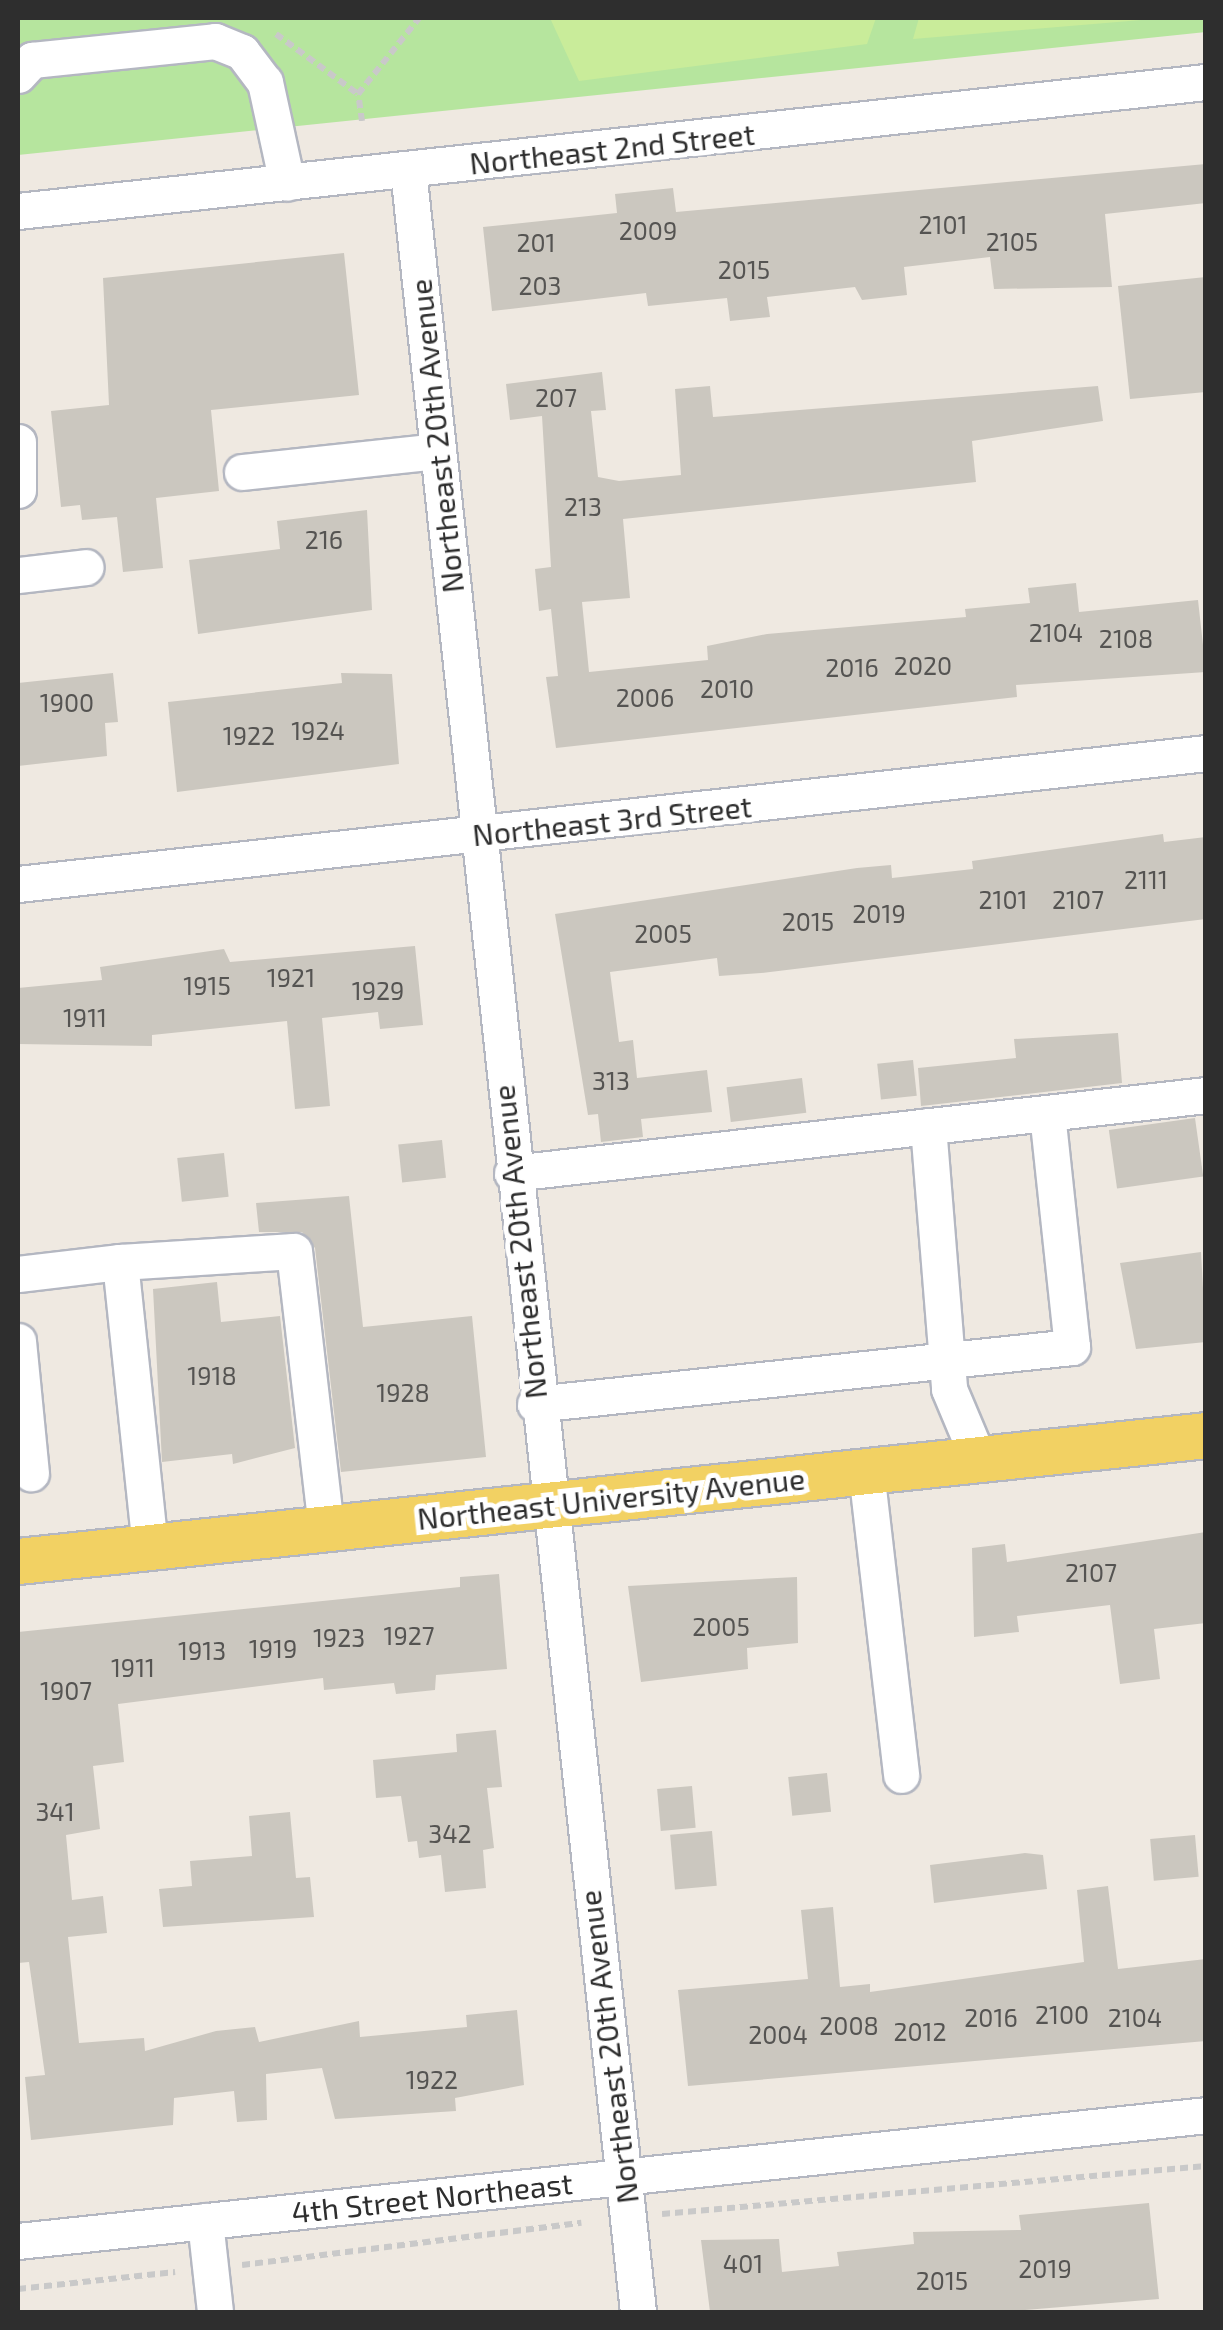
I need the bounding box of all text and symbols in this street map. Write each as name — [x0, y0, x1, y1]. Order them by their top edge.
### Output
street label: Northeast 2nd Street — [468, 115, 756, 181]
house number: 2101 — [918, 209, 968, 239]
house number: 2009 — [619, 215, 677, 245]
house number: 2105 — [986, 226, 1038, 256]
house number: 201 — [516, 227, 556, 257]
house number: 2015 — [718, 254, 770, 284]
house number: 203 — [518, 270, 562, 300]
street label: Northeast 20th Avenue — [402, 277, 470, 595]
house number: 207 — [535, 382, 577, 412]
house number: 213 — [564, 491, 602, 521]
house number: 216 — [305, 524, 343, 554]
house number: 2104 — [1029, 617, 1083, 647]
house number: 2108 — [1099, 623, 1153, 653]
house number: 2020 — [894, 650, 952, 680]
house number: 2016 — [825, 652, 879, 682]
house number: 2010 — [700, 673, 754, 703]
house number: 2006 — [616, 682, 674, 712]
house number: 1900 — [40, 687, 94, 717]
house number: 1924 — [291, 715, 345, 745]
house number: 1922 — [223, 720, 275, 750]
street label: Northeast 3rd Street — [471, 787, 753, 853]
house number: 2111 — [1124, 864, 1168, 894]
house number: 2101 — [978, 884, 1028, 914]
house number: 2107 — [1052, 884, 1104, 914]
house number: 2019 — [852, 898, 906, 928]
house number: 2015 — [782, 906, 834, 936]
house number: 2005 — [634, 918, 692, 948]
house number: 1921 — [267, 962, 315, 992]
house number: 1915 — [183, 970, 231, 1000]
house number: 1929 — [352, 975, 404, 1005]
house number: 1911 — [63, 1002, 107, 1032]
house number: 313 — [592, 1065, 630, 1095]
street label: Northeast 20th Avenue — [485, 1083, 553, 1401]
house number: 1918 — [187, 1360, 237, 1390]
house number: 1928 — [376, 1377, 430, 1407]
street label: Northeast University Avenue — [415, 1460, 807, 1536]
house number: 2107 — [1065, 1557, 1117, 1587]
house number: 2005 — [692, 1611, 750, 1641]
house number: 1927 — [383, 1620, 435, 1650]
house number: 1923 — [313, 1622, 365, 1652]
house number: 1919 — [249, 1633, 297, 1663]
house number: 1913 — [178, 1635, 226, 1665]
house number: 1911 — [111, 1652, 155, 1682]
house number: 1907 — [40, 1675, 92, 1705]
house number: 341 — [35, 1796, 75, 1826]
house number: 342 — [428, 1818, 472, 1848]
street label: Northeast 20th Avenue — [571, 1888, 645, 2206]
house number: 2100 — [1035, 1999, 1089, 2029]
house number: 2016 — [964, 2002, 1018, 2032]
house number: 2104 — [1108, 2002, 1162, 2032]
house number: 2008 — [819, 2010, 879, 2040]
house number: 2012 — [893, 2016, 947, 2046]
house number: 2004 — [748, 2019, 808, 2049]
house number: 1922 — [406, 2064, 458, 2094]
street label: 4th Street Northeast — [290, 2164, 574, 2230]
house number: 401 — [723, 2248, 763, 2278]
house number: 2019 — [1018, 2253, 1072, 2283]
house number: 2015 — [916, 2265, 968, 2295]

